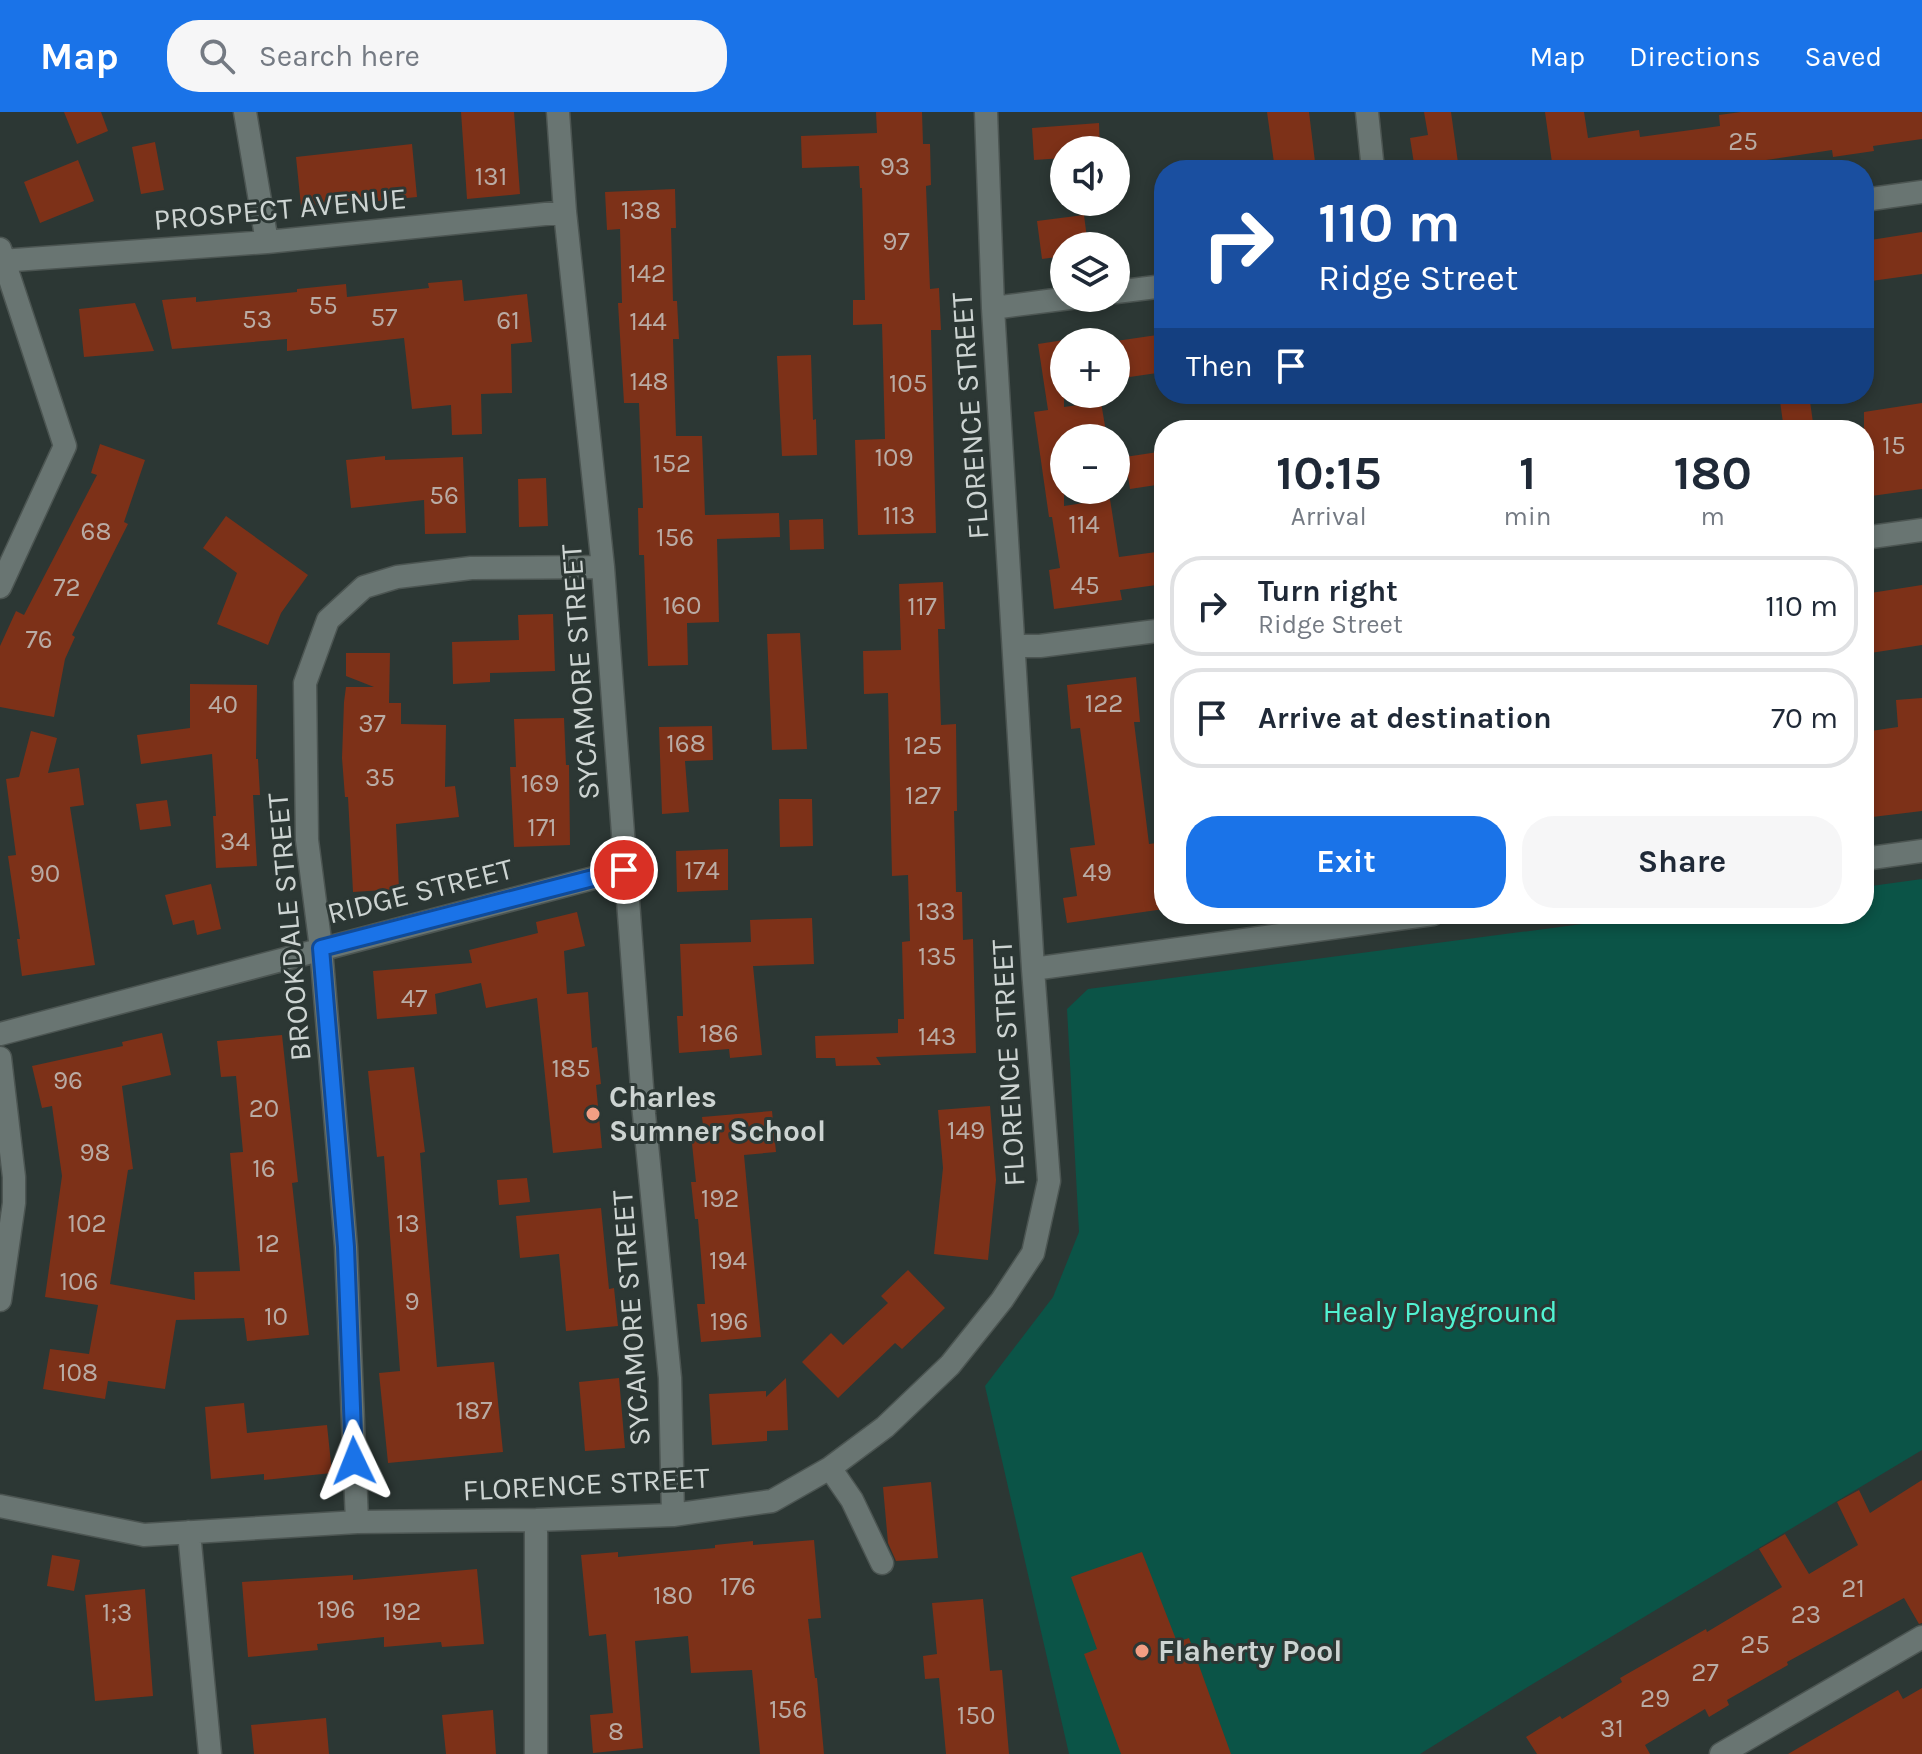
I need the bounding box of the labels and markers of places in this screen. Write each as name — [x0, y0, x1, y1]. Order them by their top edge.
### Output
pin — [590, 836, 658, 904]
place label: Charles Sumner School — [609, 1079, 826, 1149]
marker: Charles Sumner School — [584, 1105, 602, 1123]
place label: Flaherty Pool — [1158, 1633, 1343, 1669]
marker: Flaherty Pool — [1133, 1642, 1151, 1660]

